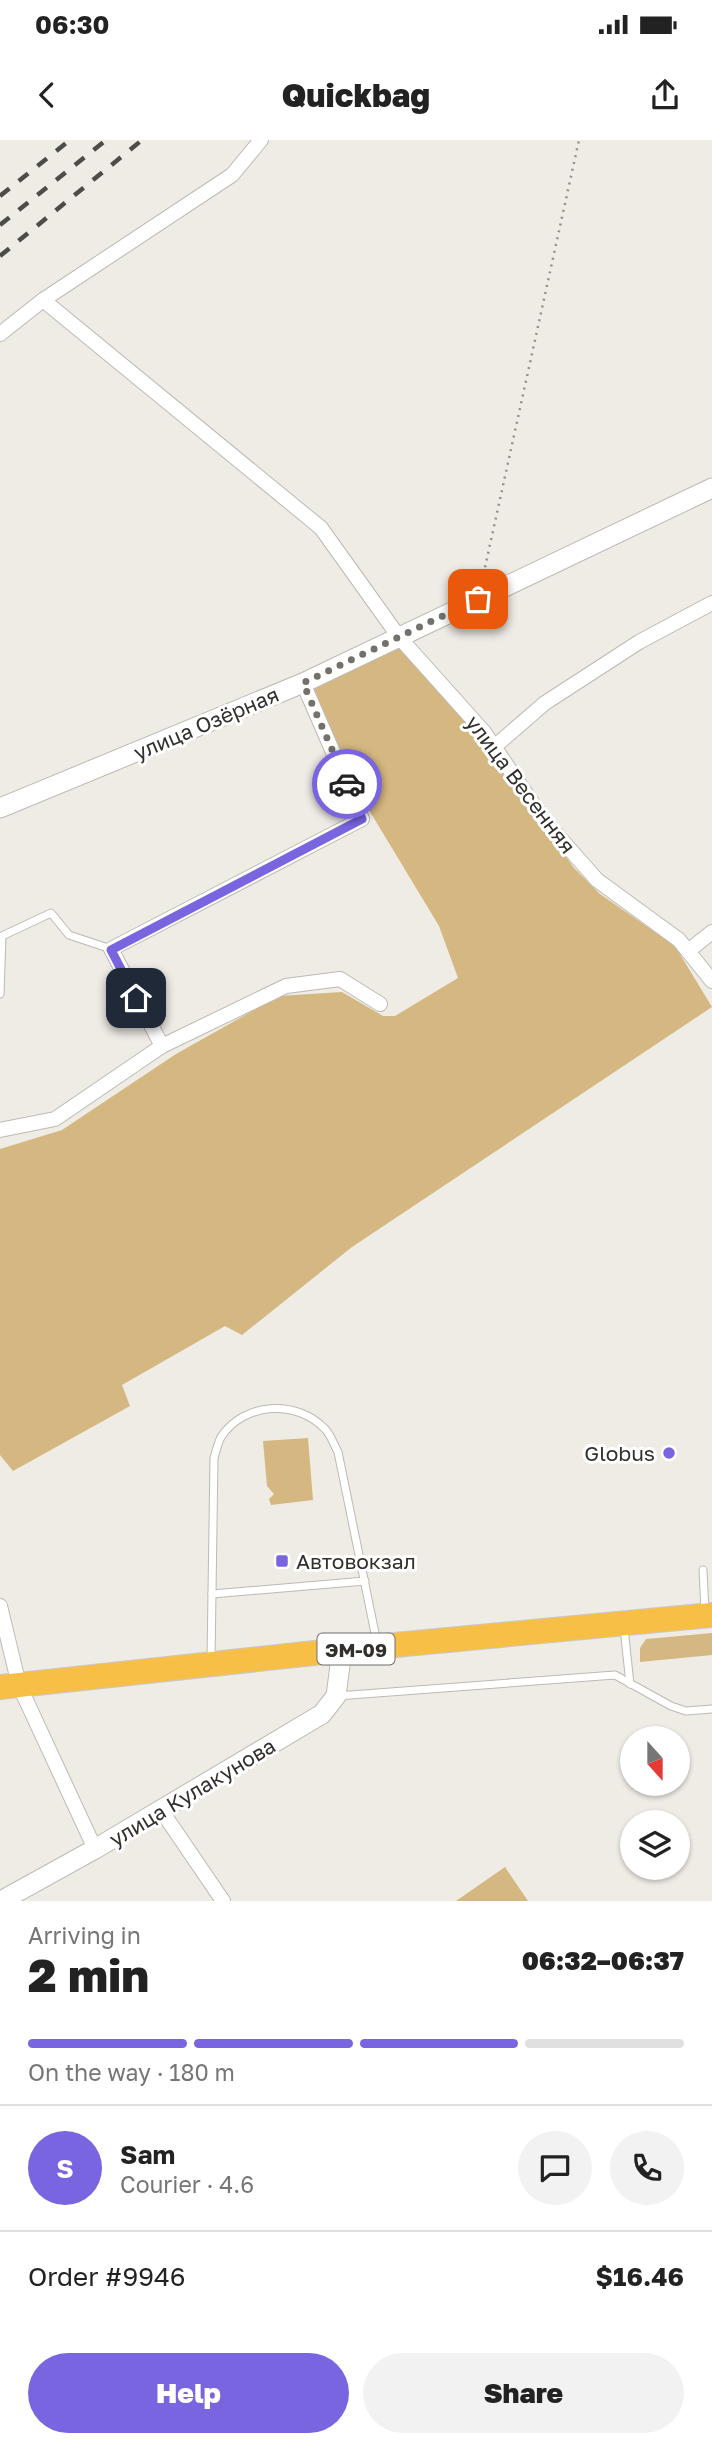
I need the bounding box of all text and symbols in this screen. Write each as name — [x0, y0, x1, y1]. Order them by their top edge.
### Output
text: 06:30 — [35, 9, 110, 40]
icon: back — [28, 76, 66, 114]
text: Quickbag — [282, 76, 430, 114]
icon: share — [646, 76, 684, 114]
pin — [448, 569, 508, 629]
icon: bag — [459, 580, 497, 618]
street label: улица Озёрная — [130, 681, 282, 765]
street label: улица Весенняя — [461, 710, 581, 858]
courier — [312, 749, 382, 819]
icon: car — [328, 765, 366, 803]
pin — [106, 968, 166, 1028]
icon: home — [117, 979, 155, 1017]
place label: Globus — [584, 1440, 655, 1466]
marker: Globus — [661, 1445, 677, 1461]
place label: Автовокзал — [296, 1548, 416, 1574]
marker: Автовокзал — [274, 1553, 290, 1569]
road number: ЭМ-09 — [318, 1634, 394, 1665]
north arrow — [620, 1726, 690, 1796]
map controls — [620, 1726, 690, 1880]
street label: улица Кулакунова — [104, 1732, 280, 1852]
button: layers — [620, 1810, 690, 1880]
text: Arriving in — [28, 1921, 141, 1949]
text: 06:32–06:37 — [522, 1945, 684, 1976]
text: 2 min — [28, 1947, 149, 2002]
text: On the way · 180 m — [28, 2058, 235, 2086]
button: chat — [518, 2131, 592, 2205]
button: phone — [610, 2131, 684, 2205]
text: Sam — [120, 2139, 175, 2170]
text: S — [56, 2153, 74, 2184]
text: Courier · 4.6 — [120, 2170, 254, 2198]
text: Order #9946 — [28, 2261, 186, 2292]
text: $16.46 — [596, 2261, 684, 2292]
button: Help — [28, 2353, 349, 2433]
button: Share — [363, 2353, 684, 2433]

